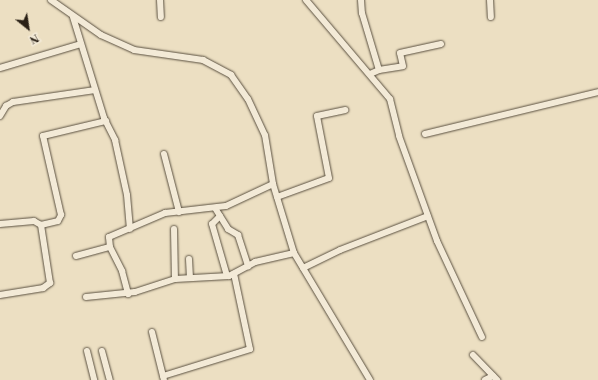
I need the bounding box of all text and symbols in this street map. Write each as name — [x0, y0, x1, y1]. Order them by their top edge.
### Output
north arrow — [8, 8, 48, 48]
text: N — [27, 30, 41, 47]

